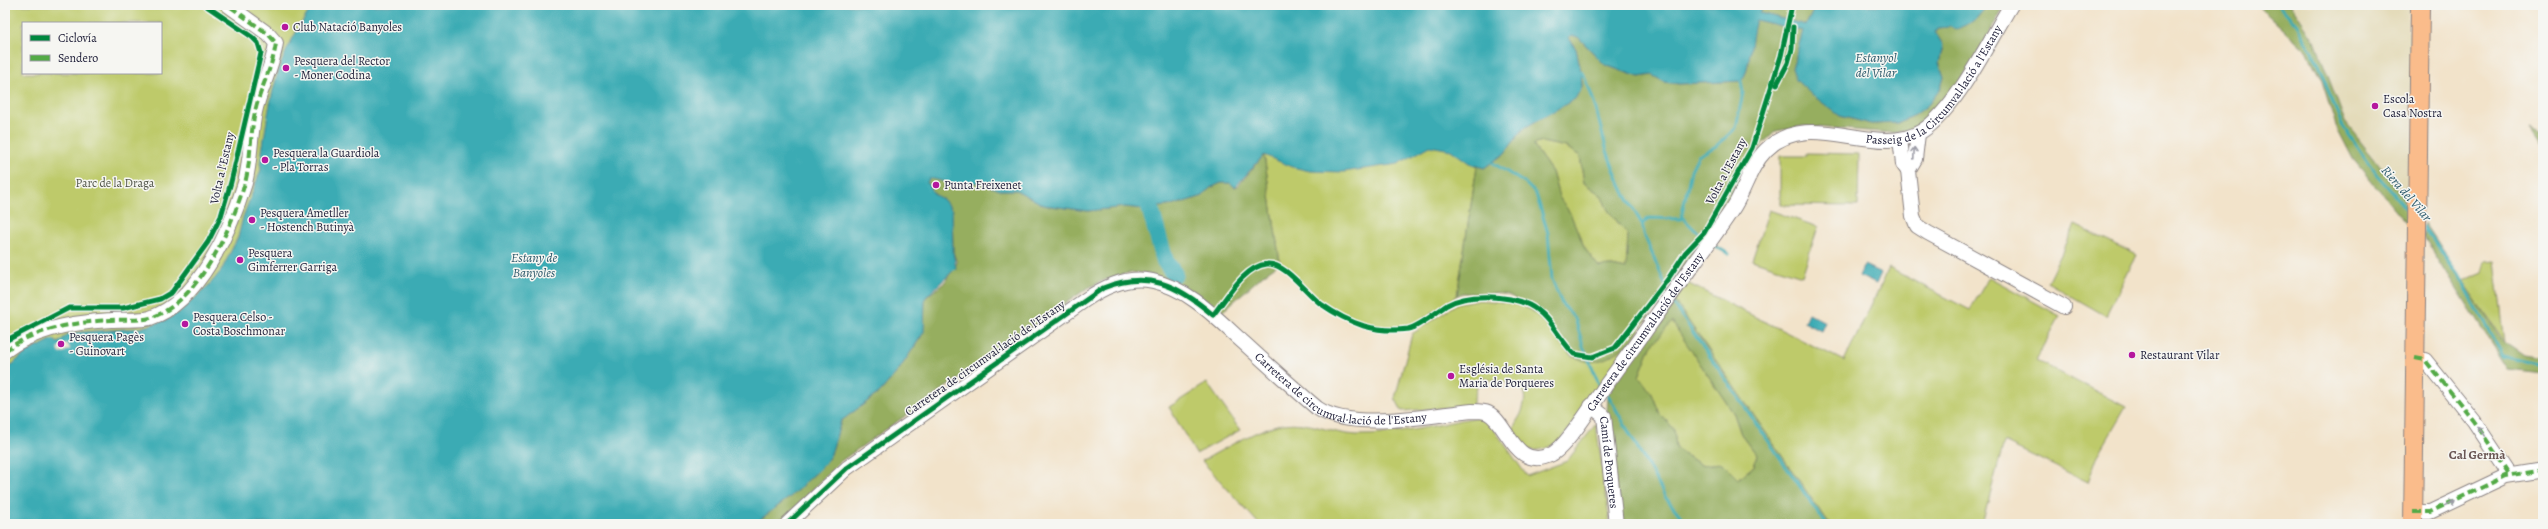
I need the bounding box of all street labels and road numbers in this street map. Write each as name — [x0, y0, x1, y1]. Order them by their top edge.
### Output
street label: Passeig de la Circumval·lació a l'Estany — [1865, 22, 2006, 148]
street label: Volta a l'Estany — [206, 130, 238, 207]
street label: Volta a l'Estany — [1701, 134, 1751, 208]
street label: Carretera de circumval·lació de l'Estany — [1583, 248, 1708, 414]
street label: Carretera de circumval·lació de l'Estany — [902, 296, 1069, 420]
street label: Carretera de circumval·lació de l'Estany — [1251, 349, 1428, 429]
street label: Camí de Porqueres — [1596, 415, 1622, 509]

